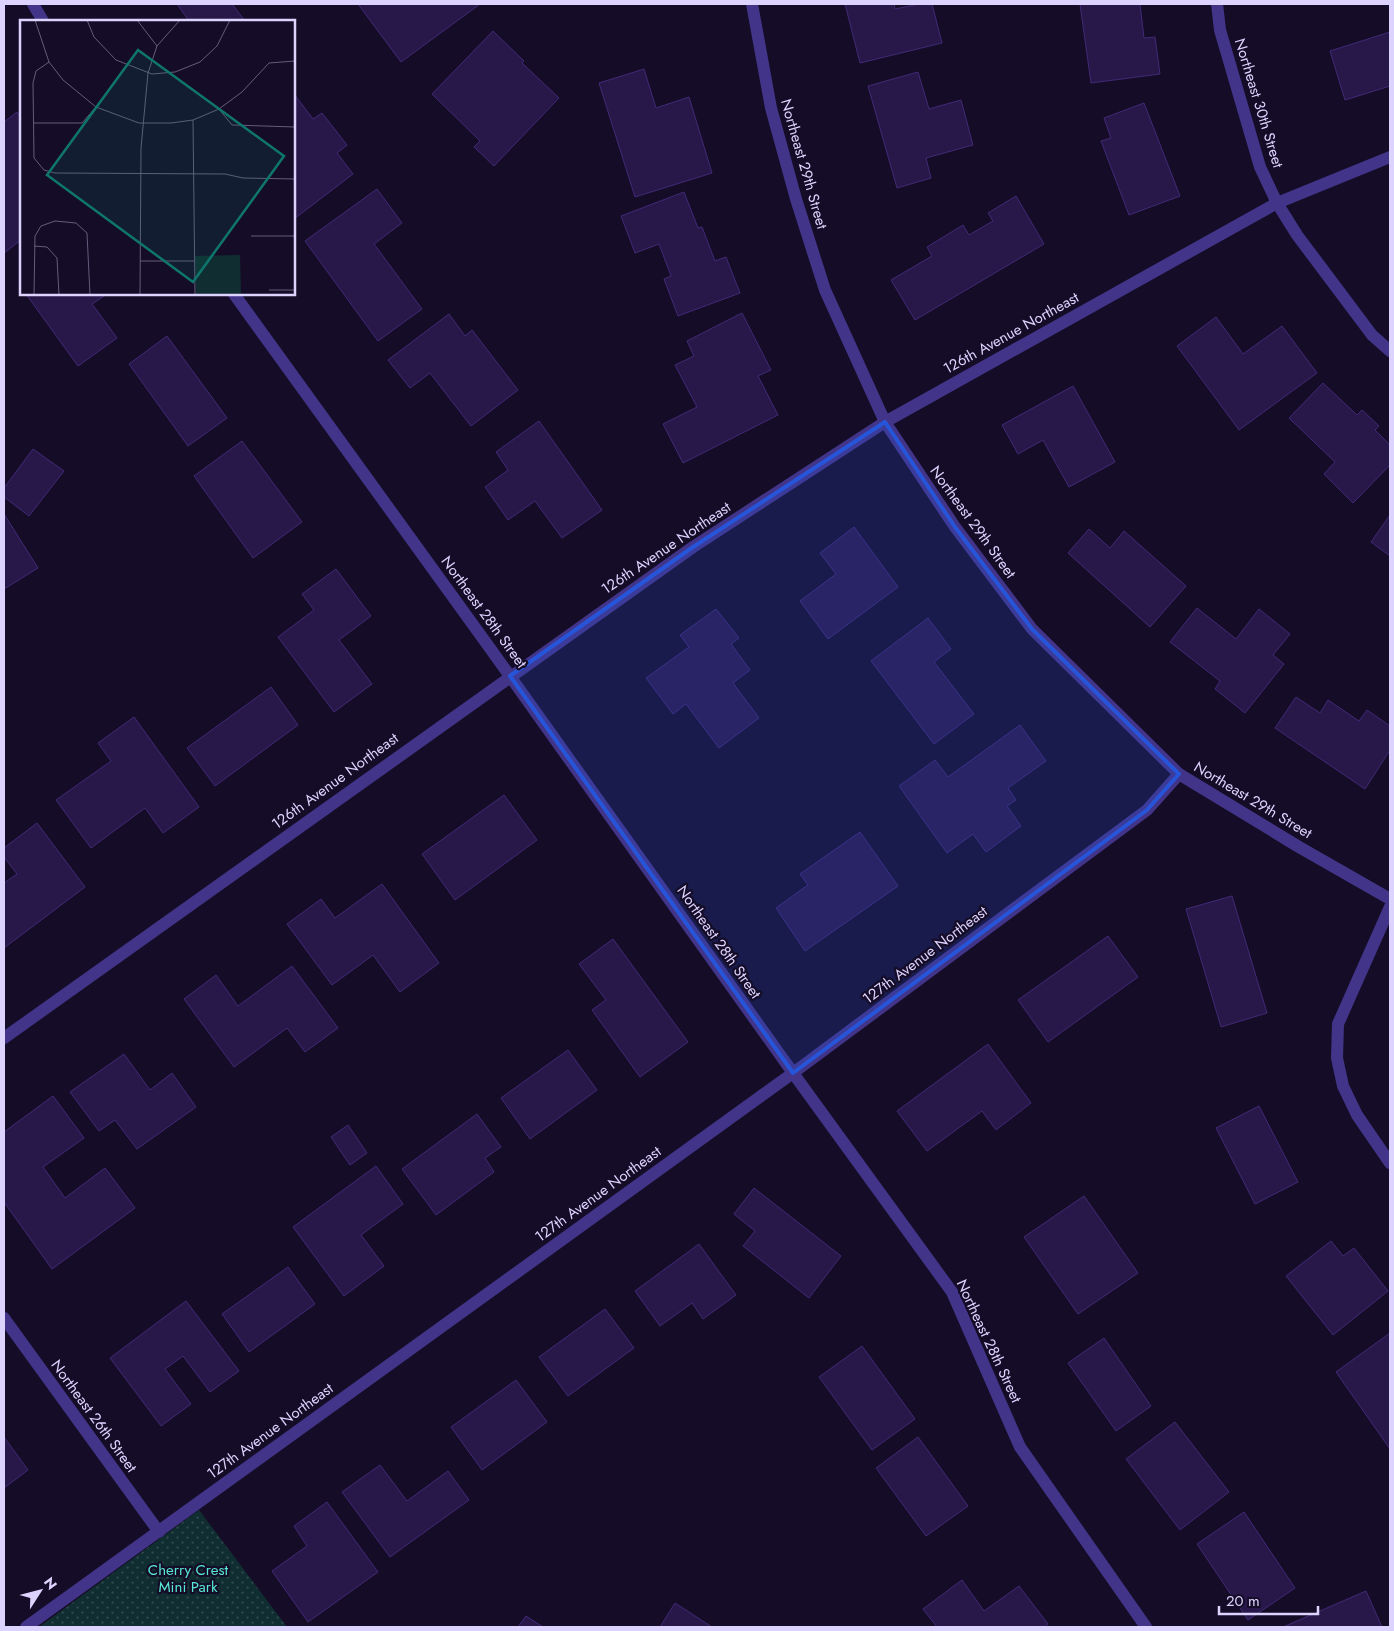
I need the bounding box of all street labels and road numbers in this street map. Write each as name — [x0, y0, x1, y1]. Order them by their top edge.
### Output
street label: Northeast 30th Street — [1229, 35, 1289, 171]
street label: Northeast 29th Street — [775, 96, 833, 232]
street label: 126th Avenue Northeast — [939, 286, 1083, 380]
street label: Northeast 29th Street — [925, 461, 1022, 583]
street label: 126th Avenue Northeast — [597, 496, 736, 600]
street label: Northeast 28th Street — [436, 551, 533, 673]
street label: 126th Avenue Northeast — [267, 727, 403, 835]
street label: Northeast 29th Street — [1190, 756, 1317, 844]
street label: Northeast 28th Street — [672, 881, 767, 1004]
street label: 127th Avenue Northeast — [858, 900, 992, 1009]
street label: 127th Avenue Northeast — [530, 1140, 666, 1247]
street label: Northeast 28th Street — [951, 1276, 1027, 1407]
street label: Northeast 26th Street — [46, 1355, 143, 1477]
street label: 127th Avenue Northeast — [202, 1377, 338, 1484]

